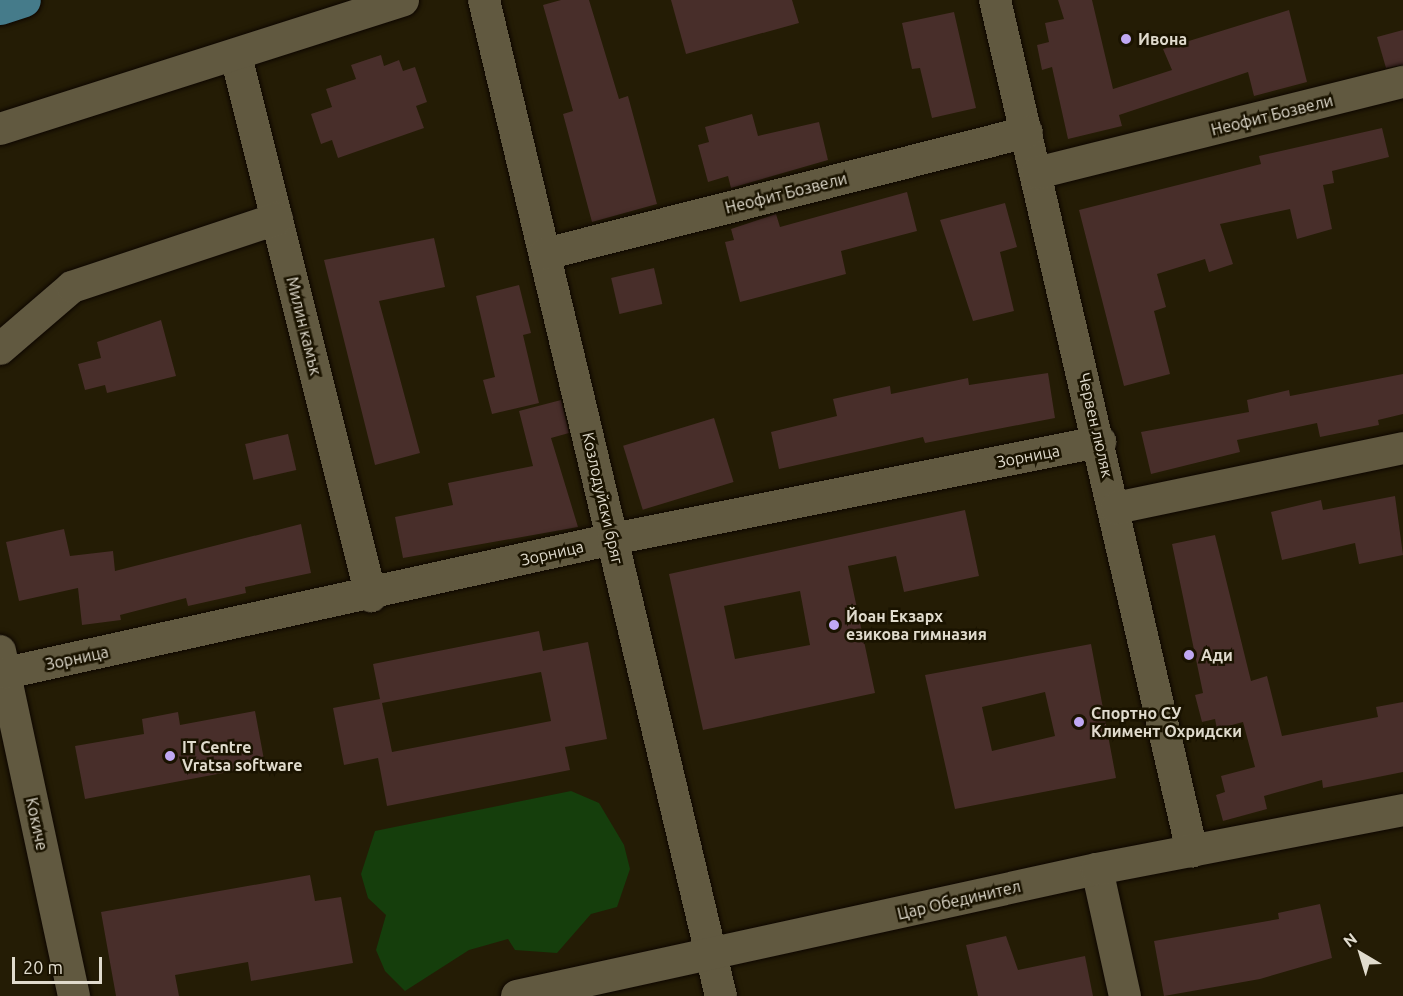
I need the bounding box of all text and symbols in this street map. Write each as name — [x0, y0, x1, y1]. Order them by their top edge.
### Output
place label: Ивона — [1138, 29, 1187, 49]
marker: Ивона — [1119, 32, 1133, 46]
street label: Неофит Бозвели — [1209, 91, 1335, 139]
street label: Неофит Бозвели — [723, 169, 849, 217]
street label: Милин камък — [282, 275, 326, 377]
street label: Червен люляк — [1075, 371, 1117, 479]
street label: Козлодуйски бряг — [578, 430, 628, 566]
street label: Зорница — [995, 440, 1061, 472]
street label: Зорница — [519, 536, 585, 570]
place label: Йоан Екзарх езикова гимназия — [846, 606, 987, 644]
marker: Йоан Екзарх езикова гимназия — [827, 618, 841, 632]
street label: Зорница — [44, 642, 110, 674]
place label: Ади — [1201, 645, 1233, 665]
marker: Ади — [1182, 648, 1196, 662]
place label: Спортно СУ Климент Охридски — [1091, 703, 1242, 741]
marker: Спортно СУ Климент Охридски — [1072, 715, 1086, 729]
place label: IT Centre Vratsa software — [182, 737, 302, 775]
marker: IT Centre Vratsa software — [163, 749, 177, 763]
street label: Кокиче — [22, 796, 52, 852]
street label: Цар Обединител — [895, 876, 1023, 924]
north arrow — [1331, 924, 1391, 984]
text: N — [1340, 929, 1360, 951]
scale bar — [15, 945, 105, 983]
text: 20 m — [23, 957, 63, 977]

